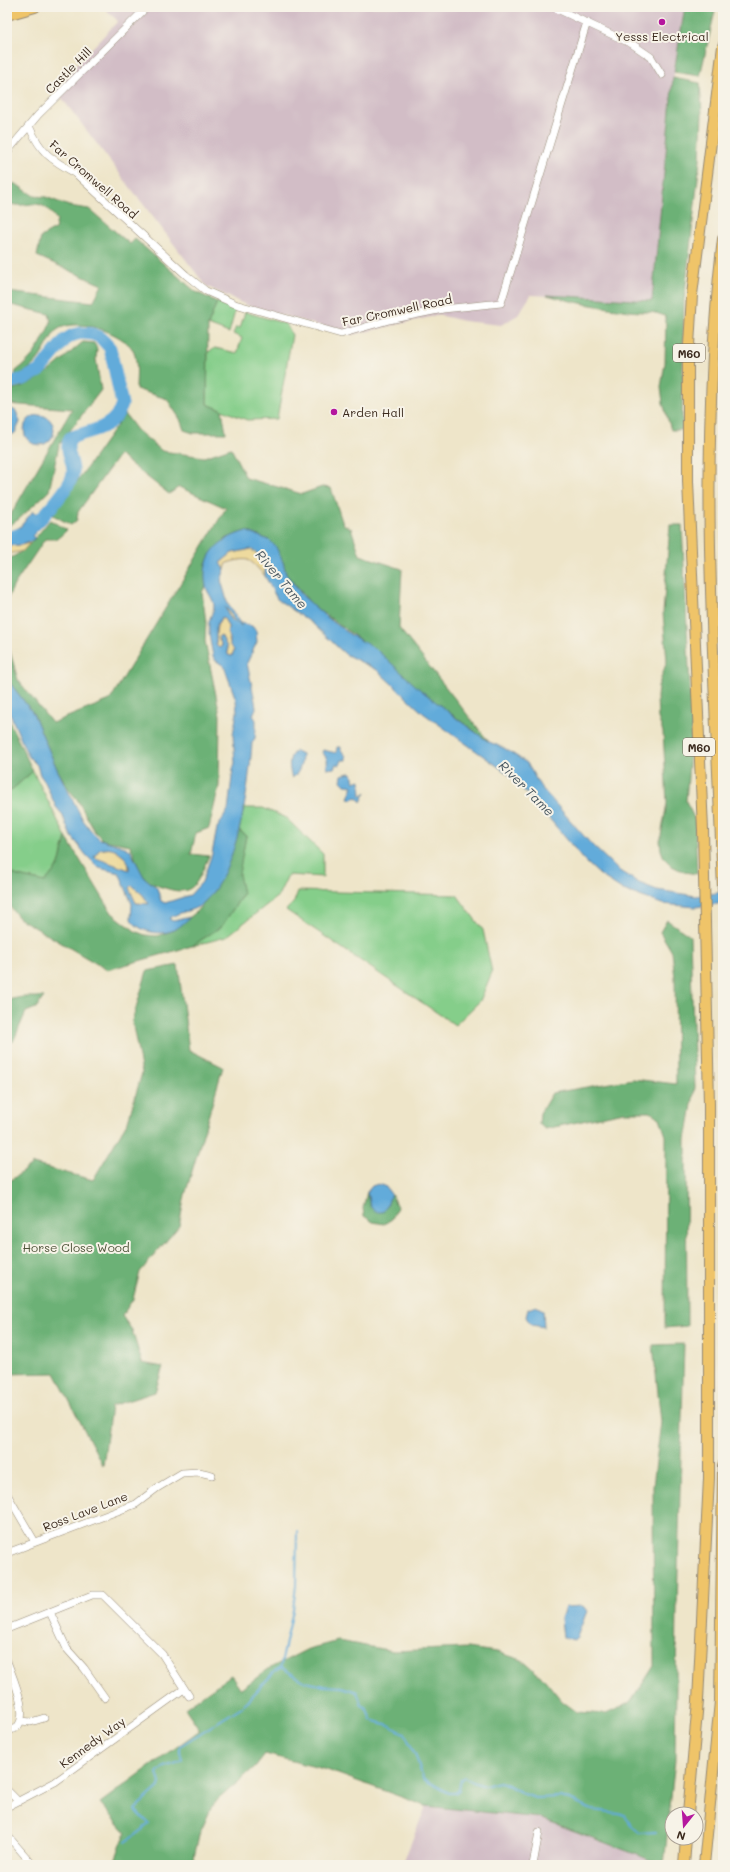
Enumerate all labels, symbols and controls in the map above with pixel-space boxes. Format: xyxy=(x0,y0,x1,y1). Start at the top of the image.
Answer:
marker: Yesss Electrical xyxy=(657,17,667,27)
place label: Yesss Electrical xyxy=(615,28,709,44)
street label: Castle Hill xyxy=(41,43,95,97)
street label: Far Cromwell Road xyxy=(47,136,142,222)
street label: Far Cromwell Road xyxy=(341,290,454,329)
road number: M60 xyxy=(673,344,705,362)
place label: Arden Hall xyxy=(342,404,404,420)
marker: Arden Hall xyxy=(329,407,339,417)
water label: River Tame xyxy=(252,546,312,612)
road number: M60 xyxy=(683,738,715,756)
water label: River Tame xyxy=(496,757,558,819)
park label: Horse Close Wood xyxy=(23,1239,130,1255)
street label: Ross Lave Lane xyxy=(40,1487,130,1535)
street label: Kennedy Way xyxy=(56,1713,128,1771)
north arrow xyxy=(664,1806,704,1846)
text: N xyxy=(675,1828,687,1844)

